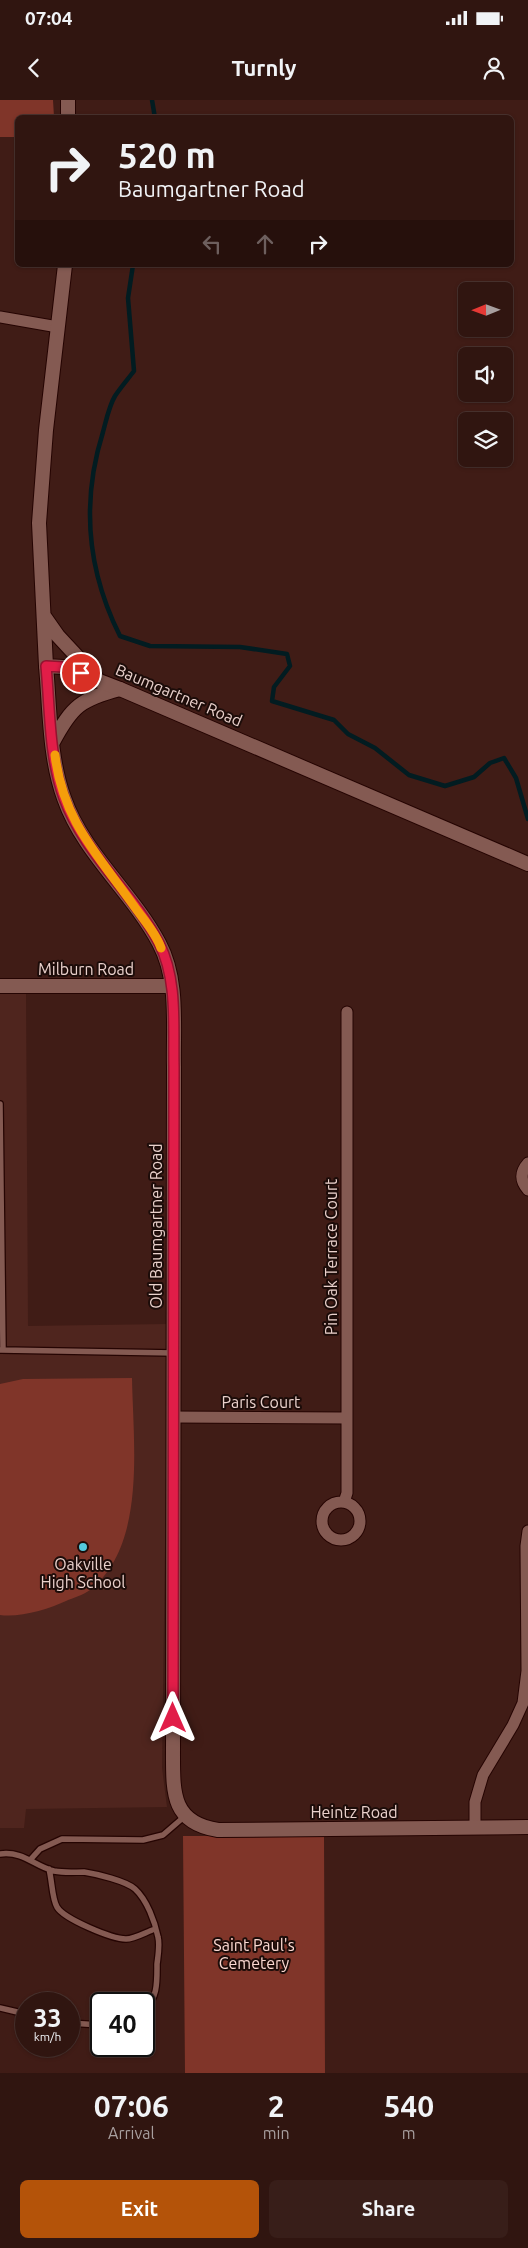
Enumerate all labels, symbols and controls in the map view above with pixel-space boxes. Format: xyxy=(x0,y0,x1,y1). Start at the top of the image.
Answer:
text: 07:04 xyxy=(25,7,73,29)
icon: back xyxy=(20,54,48,82)
icon: person xyxy=(480,54,508,82)
text: Turnly xyxy=(232,55,296,80)
icon: right xyxy=(35,135,100,200)
text: 520 m xyxy=(118,135,216,175)
text: Baumgartner Road xyxy=(118,176,305,201)
icon: left xyxy=(198,230,226,258)
icon: ahead xyxy=(251,230,279,258)
icon: right xyxy=(304,230,332,258)
north arrow xyxy=(458,282,512,338)
map controls xyxy=(458,282,513,467)
button: sound xyxy=(458,347,513,402)
button: layers xyxy=(458,412,513,467)
pin xyxy=(60,652,102,694)
icon: arrive xyxy=(67,659,95,687)
street label: Baumgartner Road xyxy=(113,660,245,730)
street label: Milburn Road xyxy=(38,960,134,978)
street label: Old Baumgartner Road xyxy=(147,1143,165,1309)
street label: Pin Oak Terrace Court xyxy=(322,1178,340,1335)
street label: Paris Court xyxy=(222,1393,301,1411)
marker: Oakville High School xyxy=(77,1541,89,1553)
place label: Oakville High School xyxy=(41,1555,125,1591)
position arrow xyxy=(146,1691,198,1743)
street label: Heintz Road xyxy=(310,1803,398,1821)
park label: Saint Paul's Cemetery xyxy=(213,1936,295,1972)
speed limit sign: 40 xyxy=(90,1992,155,2057)
text: 33 xyxy=(33,2004,62,2032)
text: km/h xyxy=(34,2030,61,2043)
text: 07:06 xyxy=(94,2089,169,2123)
text: 2 xyxy=(268,2089,285,2123)
text: 540 xyxy=(383,2089,434,2123)
text: Arrival xyxy=(108,2124,155,2142)
text: min xyxy=(263,2124,290,2142)
text: m xyxy=(402,2124,416,2142)
button: Exit xyxy=(20,2180,259,2238)
button: Share xyxy=(269,2180,508,2238)

